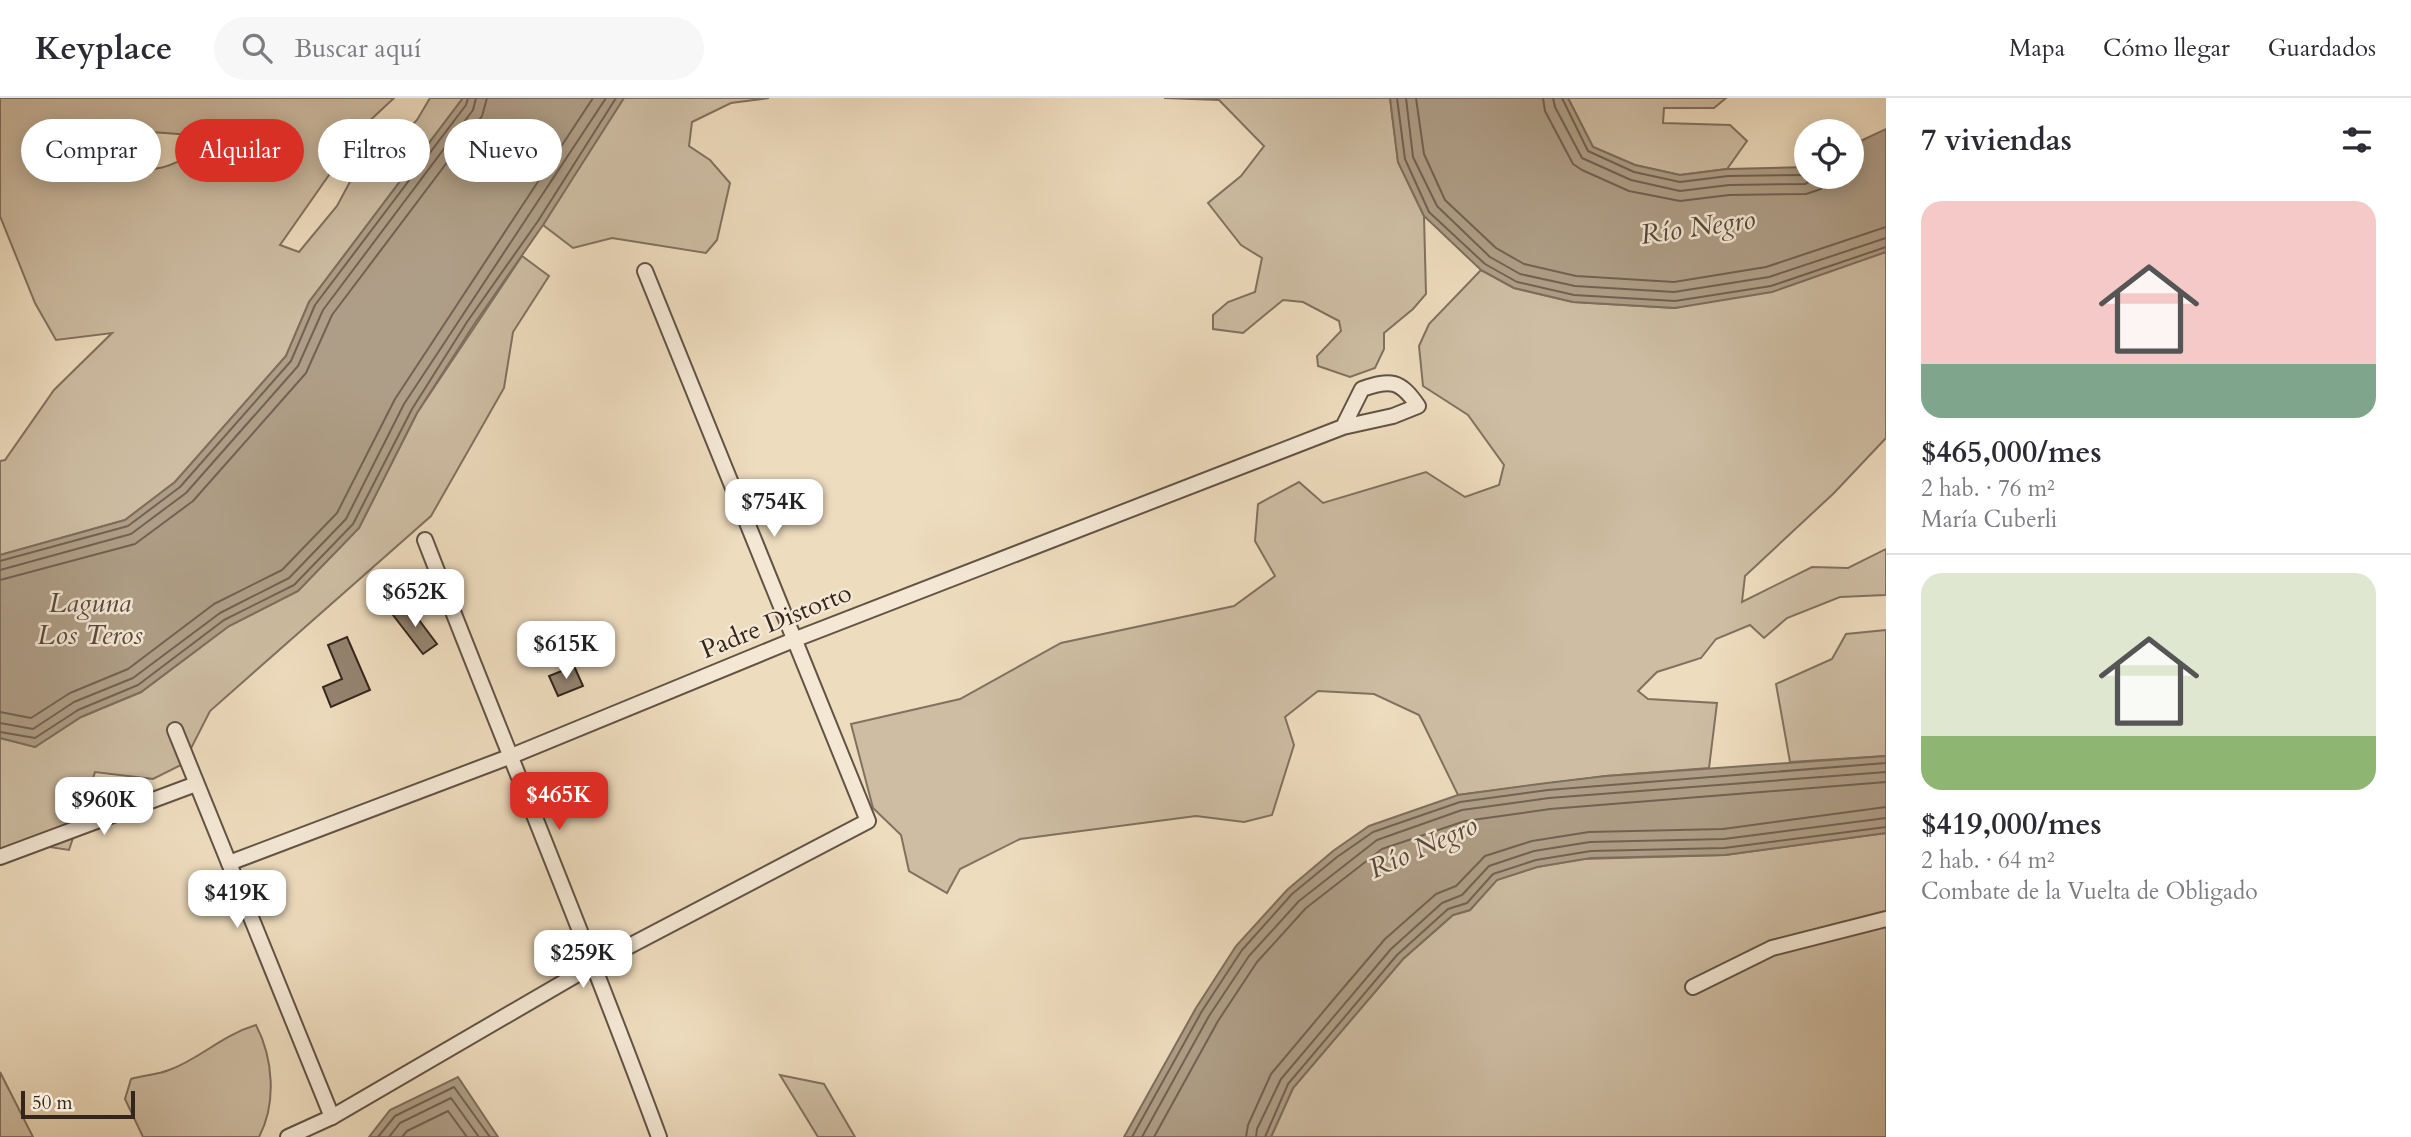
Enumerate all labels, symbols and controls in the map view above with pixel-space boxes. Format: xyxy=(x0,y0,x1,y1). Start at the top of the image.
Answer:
search box xyxy=(214,17,704,80)
text: Keyplace xyxy=(35,26,172,71)
icon: search xyxy=(238,29,276,67)
text: Buscar aquí xyxy=(294,31,421,66)
text: Mapa xyxy=(2009,32,2065,65)
text: Cómo llegar xyxy=(2103,32,2230,65)
text: Guardados xyxy=(2268,32,2376,65)
chip: Comprar xyxy=(21,119,161,182)
chip: Alquilar xyxy=(175,119,304,182)
chip: Filtros xyxy=(318,119,430,182)
chip: Nuevo xyxy=(444,119,562,182)
map controls xyxy=(1794,119,1864,189)
button: locate xyxy=(1794,119,1864,189)
text: 7 viviendas xyxy=(1921,120,2072,161)
icon: filters xyxy=(2338,121,2376,159)
water label: Río Negro xyxy=(1638,200,1758,254)
icon: home xyxy=(2086,246,2212,372)
text: $465,000/mes xyxy=(1921,432,2102,473)
text: 2 hab. · 76 m² xyxy=(1921,473,2055,504)
pin: $754K xyxy=(725,480,823,539)
text: $754K xyxy=(741,486,807,517)
text: María Cuberli xyxy=(1921,504,2057,535)
pin: $652K xyxy=(366,570,464,629)
street label: Padre Distorto xyxy=(695,575,857,667)
text: $652K xyxy=(382,576,448,607)
water label: Laguna Los Teros xyxy=(37,584,143,654)
icon: home xyxy=(2086,618,2212,744)
pin: $615K xyxy=(517,622,615,681)
text: $615K xyxy=(533,628,599,659)
pin: $465K xyxy=(510,772,608,832)
pin: $960K xyxy=(55,778,153,837)
text: $465K xyxy=(526,779,592,810)
text: $960K xyxy=(71,784,137,815)
text: $419,000/mes xyxy=(1921,804,2102,845)
water label: Río Negro xyxy=(1363,806,1483,888)
text: 2 hab. · 64 m² xyxy=(1921,845,2055,876)
pin: $419K xyxy=(188,870,286,930)
text: Combate de la Vuelta de Obligado xyxy=(1921,876,2258,907)
text: $419K xyxy=(204,877,270,908)
pin: $259K xyxy=(534,930,632,990)
text: $259K xyxy=(550,937,616,968)
scale bar xyxy=(21,1088,135,1120)
text: 50 m xyxy=(32,1090,73,1116)

